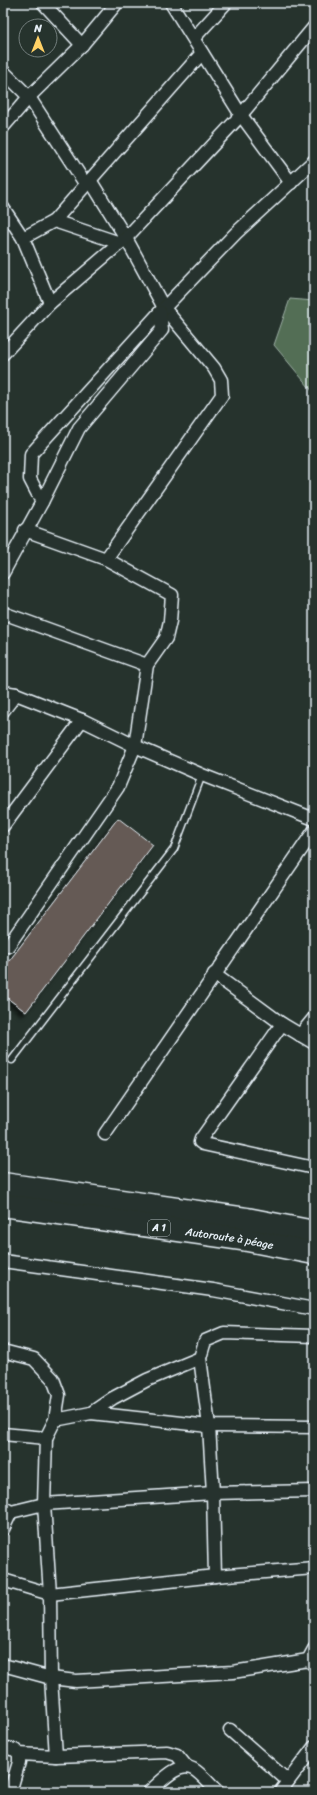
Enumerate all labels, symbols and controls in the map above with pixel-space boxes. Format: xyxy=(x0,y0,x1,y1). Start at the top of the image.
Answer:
north arrow xyxy=(18,18,58,58)
text: N xyxy=(33,19,42,38)
road number: A 1 xyxy=(148,1220,170,1236)
street label: Autoroute à péage xyxy=(183,1221,276,1255)

